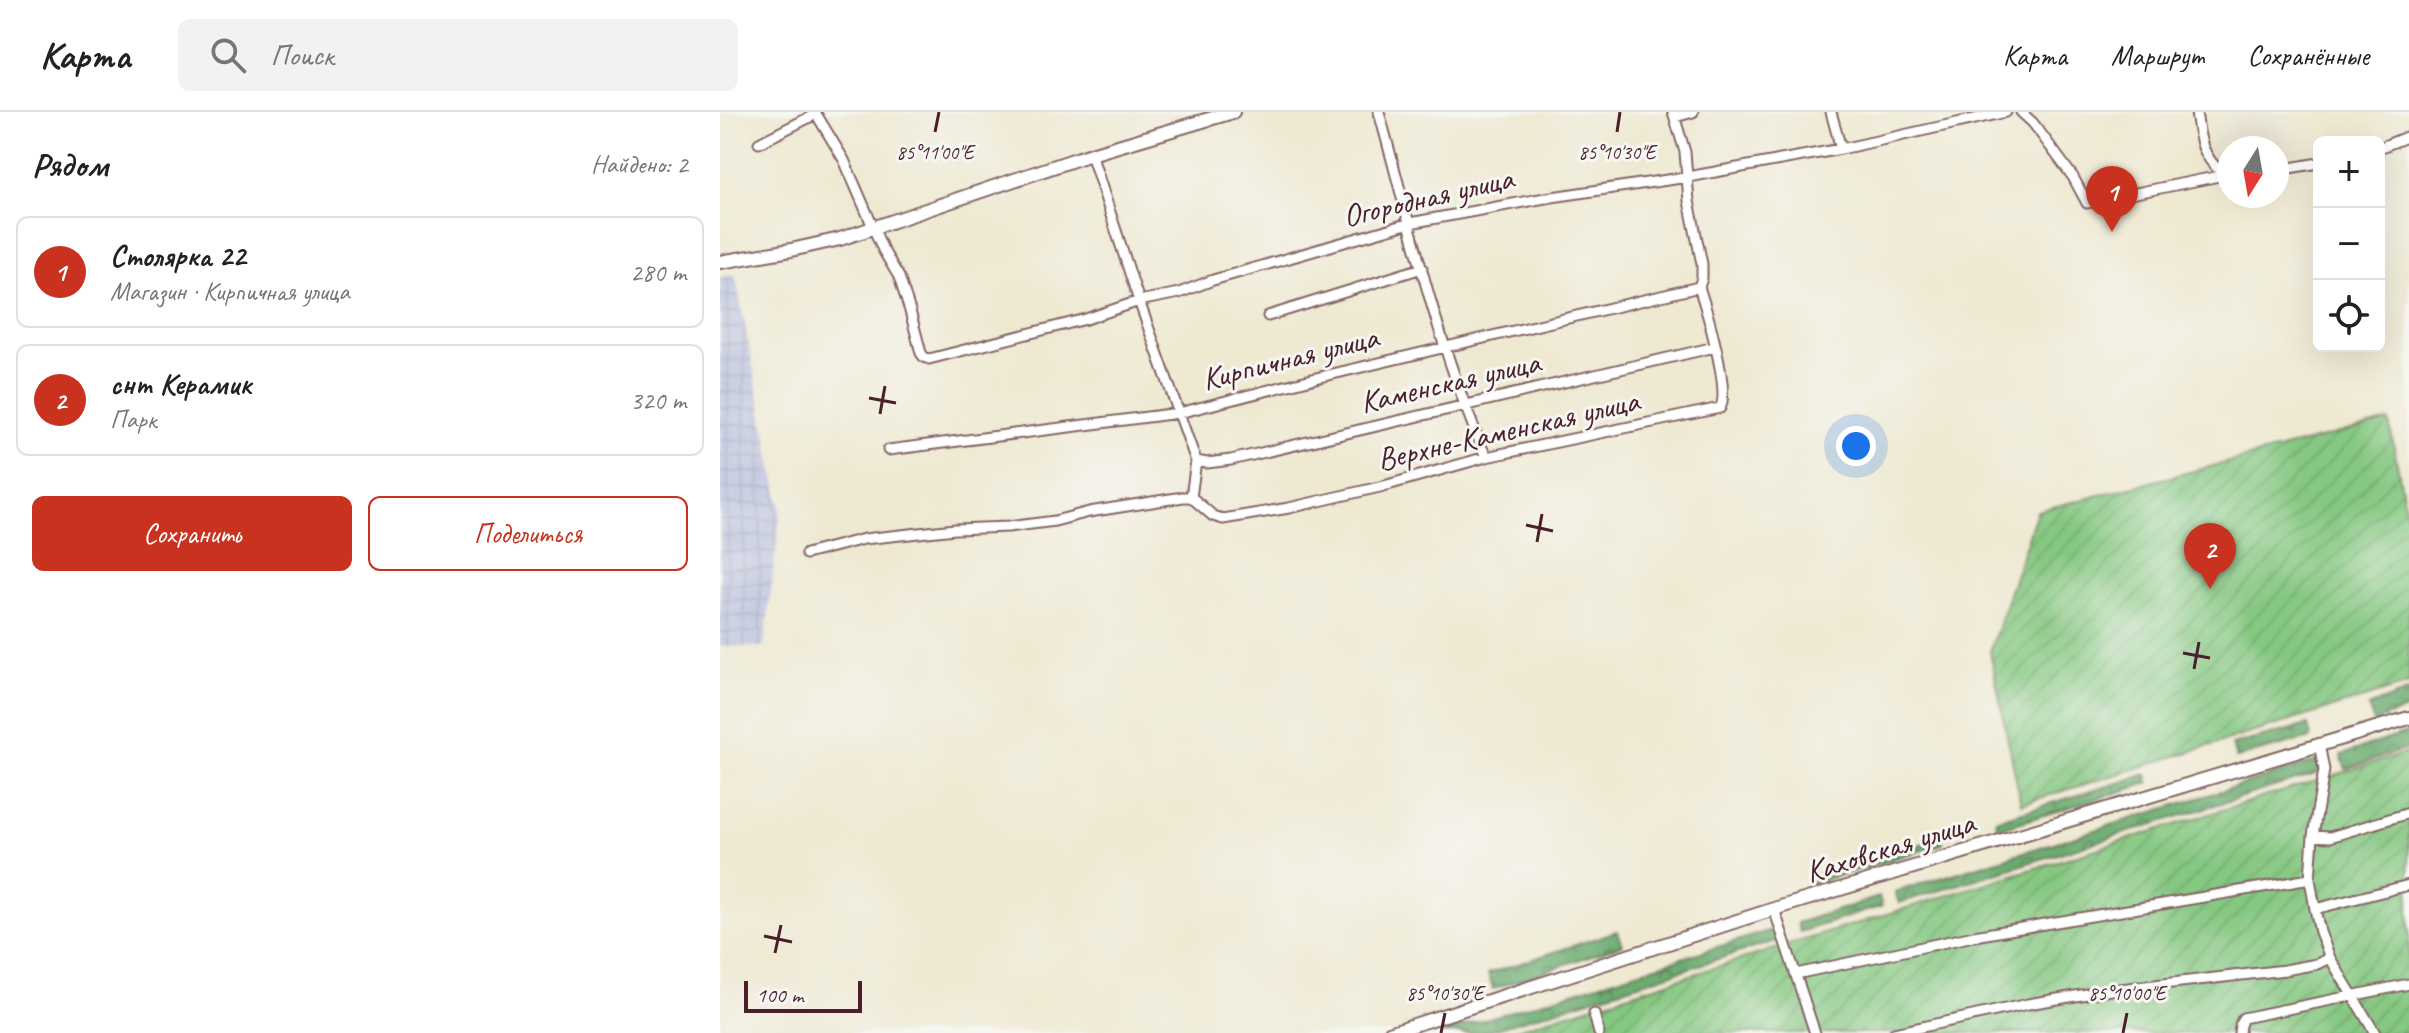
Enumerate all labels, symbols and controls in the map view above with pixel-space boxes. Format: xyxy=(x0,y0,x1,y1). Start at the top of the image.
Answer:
search box xyxy=(178,19,738,91)
text: Карта xyxy=(40,32,130,79)
icon: search xyxy=(206,33,250,77)
text: Поиск xyxy=(270,36,334,74)
text: Карта xyxy=(2003,38,2067,73)
text: Маршрут xyxy=(2111,38,2203,73)
text: Сохранённые xyxy=(2247,38,2369,73)
north arrow xyxy=(2217,136,2289,208)
map controls xyxy=(2313,136,2385,352)
button: + xyxy=(2313,136,2385,208)
text: 85°11'00"E xyxy=(896,140,976,165)
text: 85°10'30"E xyxy=(1578,140,1658,165)
text: Рядом xyxy=(32,143,108,186)
text: Найдено: 2 xyxy=(591,148,688,181)
street label: Огородная улица xyxy=(1339,157,1519,237)
pin: 1 xyxy=(2086,166,2138,232)
button: − xyxy=(2313,208,2385,280)
text: Столярка 22 xyxy=(110,237,245,275)
text: 1 xyxy=(54,256,66,289)
text: 280 m xyxy=(630,256,686,289)
text: Магазин · Кирпичная улица xyxy=(110,275,350,308)
button: locate xyxy=(2313,280,2385,352)
street label: Кирпичная улица xyxy=(1198,316,1384,400)
street label: Каменская улица xyxy=(1356,341,1546,423)
text: снт Керамик xyxy=(110,365,252,403)
street label: Верхне-Каменская улица xyxy=(1373,380,1645,480)
text: 2 xyxy=(54,384,66,417)
text: 320 m xyxy=(630,384,686,417)
text: Парк xyxy=(110,403,156,436)
your location xyxy=(1836,426,1876,466)
button: Сохранить xyxy=(32,496,352,571)
button: Поделиться xyxy=(368,496,688,571)
pin: 2 xyxy=(2184,523,2236,589)
street label: Каховская улица xyxy=(1800,801,1982,892)
scale bar xyxy=(744,977,862,1013)
text: 100 m xyxy=(756,981,803,1009)
text: 85°10'30"E xyxy=(1406,981,1486,1006)
text: 85°10'00"E xyxy=(2088,981,2168,1006)

